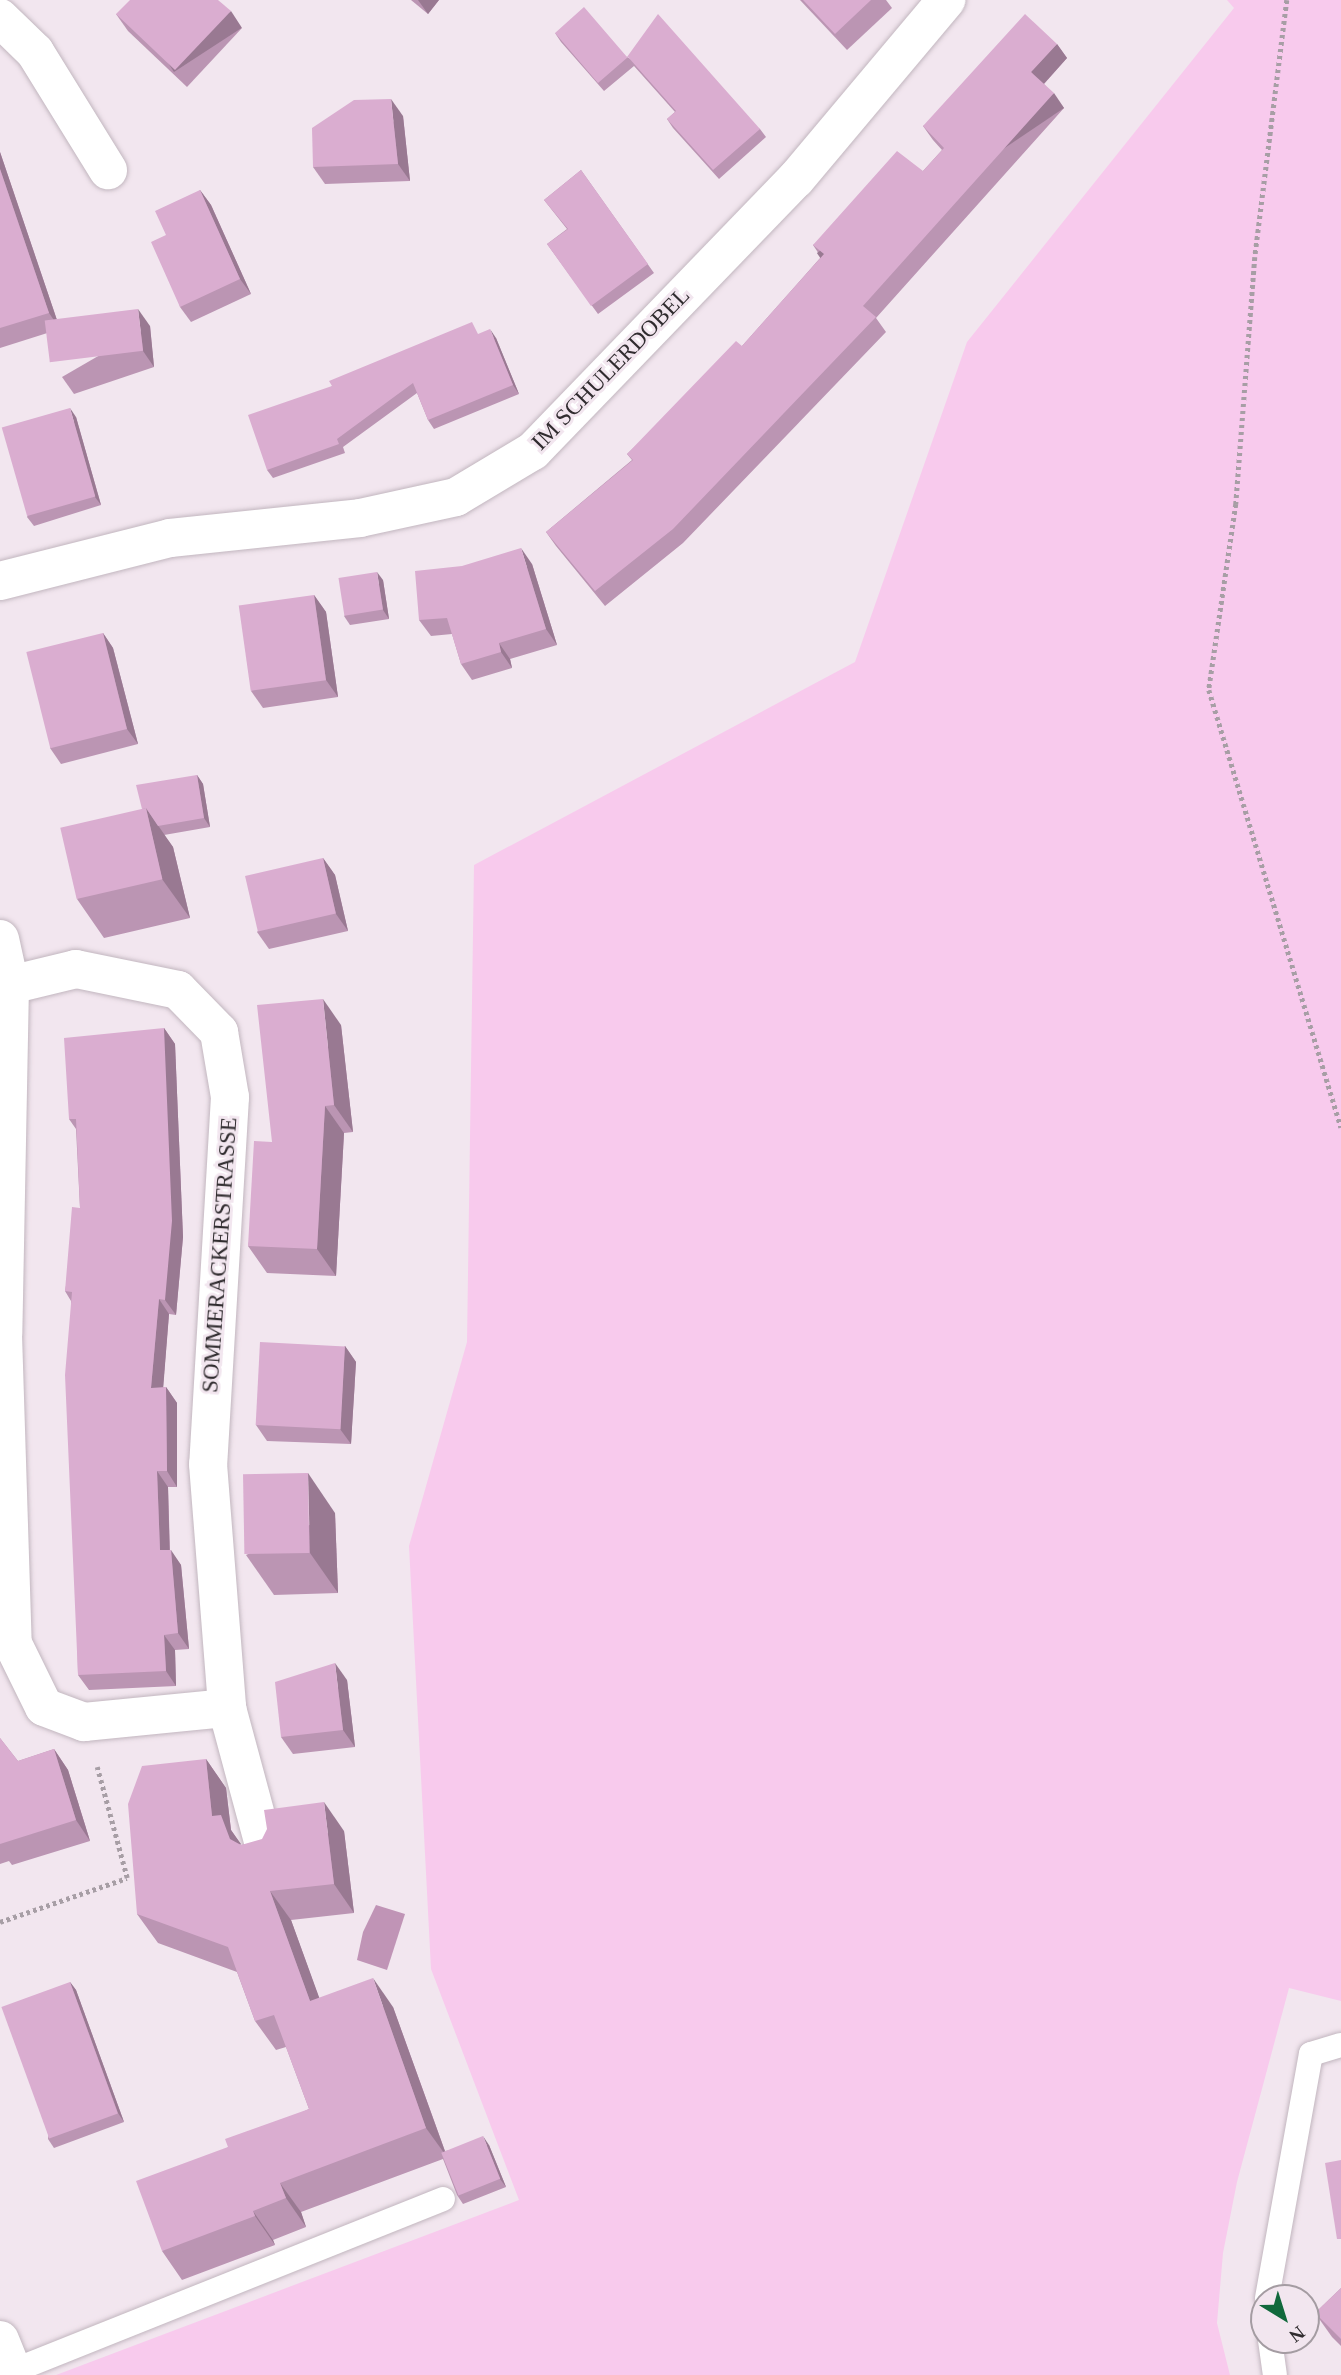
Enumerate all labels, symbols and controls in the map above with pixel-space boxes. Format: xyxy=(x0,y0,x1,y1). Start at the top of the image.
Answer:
street label: IM SCHULERDOBEL xyxy=(526,282,696,456)
street label: SOMMERACKERSTRASSE xyxy=(197,1116,243,1394)
north arrow xyxy=(1250,2284,1320,2354)
text: N xyxy=(1285,2322,1309,2347)

